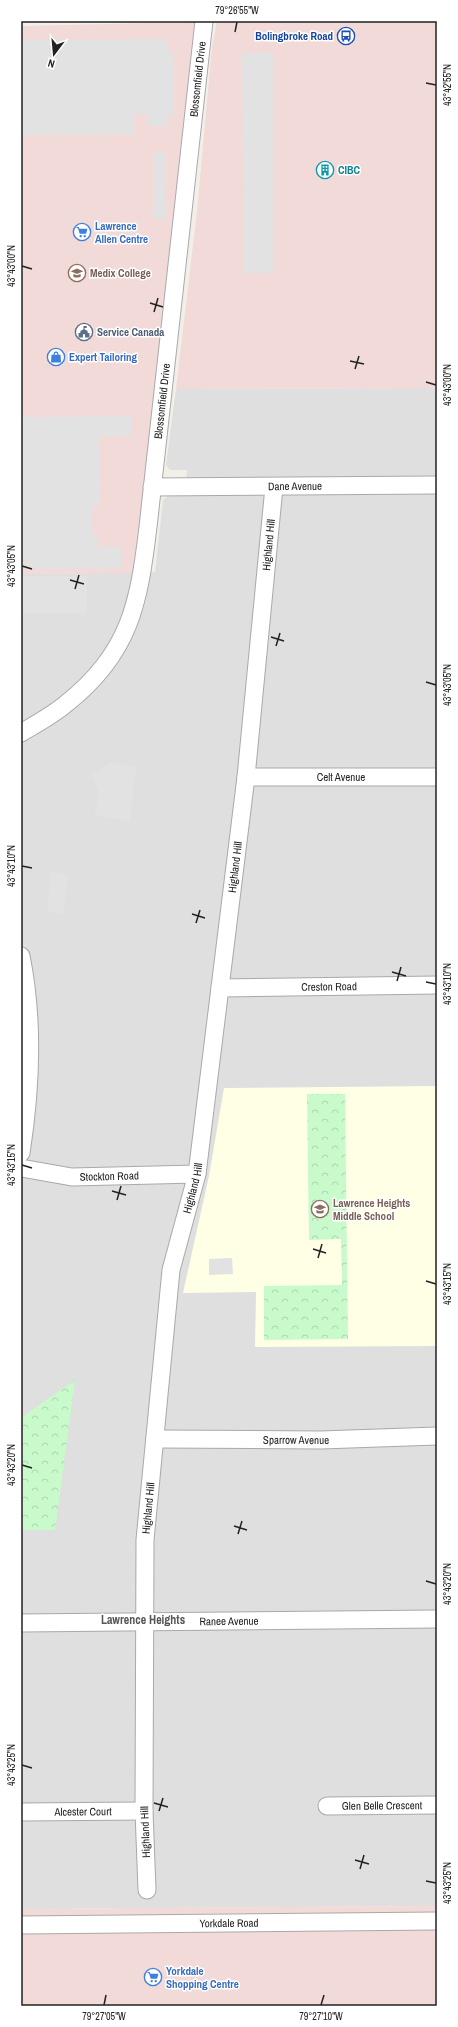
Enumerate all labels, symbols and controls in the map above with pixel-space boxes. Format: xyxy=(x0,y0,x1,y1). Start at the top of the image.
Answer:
text: 79°26'55"W xyxy=(215,4,259,17)
bus stop icon: Bolingbroke Road xyxy=(336,26,356,46)
place label: Bolingbroke Road xyxy=(255,29,333,43)
north arrow xyxy=(34,34,74,74)
street label: Blossomfield Drive xyxy=(186,41,209,118)
text: N xyxy=(46,56,56,71)
text: 43°42'55"N xyxy=(441,64,454,106)
building icon: CIBC xyxy=(315,160,335,180)
place label: CIBC xyxy=(338,163,361,177)
place label: Lawrence Allen Centre xyxy=(95,219,148,246)
supermarket icon: Lawrence Allen Centre xyxy=(72,222,92,242)
text: 43°43'00"N xyxy=(5,245,18,287)
school or university icon: Medix College xyxy=(67,263,87,283)
place label: Medix College xyxy=(90,266,151,280)
public building icon: Service Canada xyxy=(74,322,94,342)
place label: Service Canada xyxy=(97,325,164,339)
shop icon: Expert Tailoring xyxy=(46,347,66,367)
place label: Expert Tailoring xyxy=(69,350,138,364)
street label: Blossomfield Drive xyxy=(151,363,173,440)
text: 43°43'00"N xyxy=(441,364,454,406)
street label: Dane Avenue xyxy=(268,479,322,493)
street label: Highland Hill xyxy=(259,518,278,571)
text: 43°43'05"N xyxy=(5,545,18,587)
text: 43°43'05"N xyxy=(441,664,454,706)
street label: Celt Avenue xyxy=(317,770,365,784)
street label: Highland Hill xyxy=(225,841,245,894)
text: 43°43'10"N xyxy=(5,845,18,887)
text: 43°43'10"N xyxy=(441,963,454,1005)
street label: Creston Road xyxy=(301,979,357,994)
text: 43°43'15"N xyxy=(5,1144,18,1186)
street label: Highland Hill xyxy=(180,1162,205,1215)
street label: Stockton Road xyxy=(79,1168,139,1184)
place label: Lawrence Heights Middle School xyxy=(333,1196,410,1223)
school or university icon: Lawrence Heights Middle School xyxy=(310,1199,330,1219)
text: 43°43'15"N xyxy=(441,1263,454,1305)
street label: Sparrow Avenue xyxy=(263,1433,329,1447)
text: 43°43'20"N xyxy=(5,1444,18,1486)
street label: Highland Hill xyxy=(139,1482,158,1535)
text: 43°43'20"N xyxy=(441,1563,454,1605)
district label: Lawrence Heights xyxy=(101,1612,186,1628)
street label: Ranee Avenue xyxy=(199,1614,259,1628)
text: 43°43'25"N xyxy=(5,1744,18,1786)
street label: Glen Belle Crescent xyxy=(342,1798,423,1813)
street label: Alcester Court xyxy=(53,1804,112,1819)
street label: Highland Hill xyxy=(137,1806,153,1858)
text: 43°43'25"N xyxy=(441,1862,454,1904)
street label: Yorkdale Road xyxy=(199,1916,259,1930)
place label: Yorkdale Shopping Centre xyxy=(166,1964,239,1991)
supermarket icon: Yorkdale Shopping Centre xyxy=(143,1967,163,1987)
text: 79°27'05"W xyxy=(82,2010,126,2023)
text: 79°27'10"W xyxy=(299,2010,343,2023)

